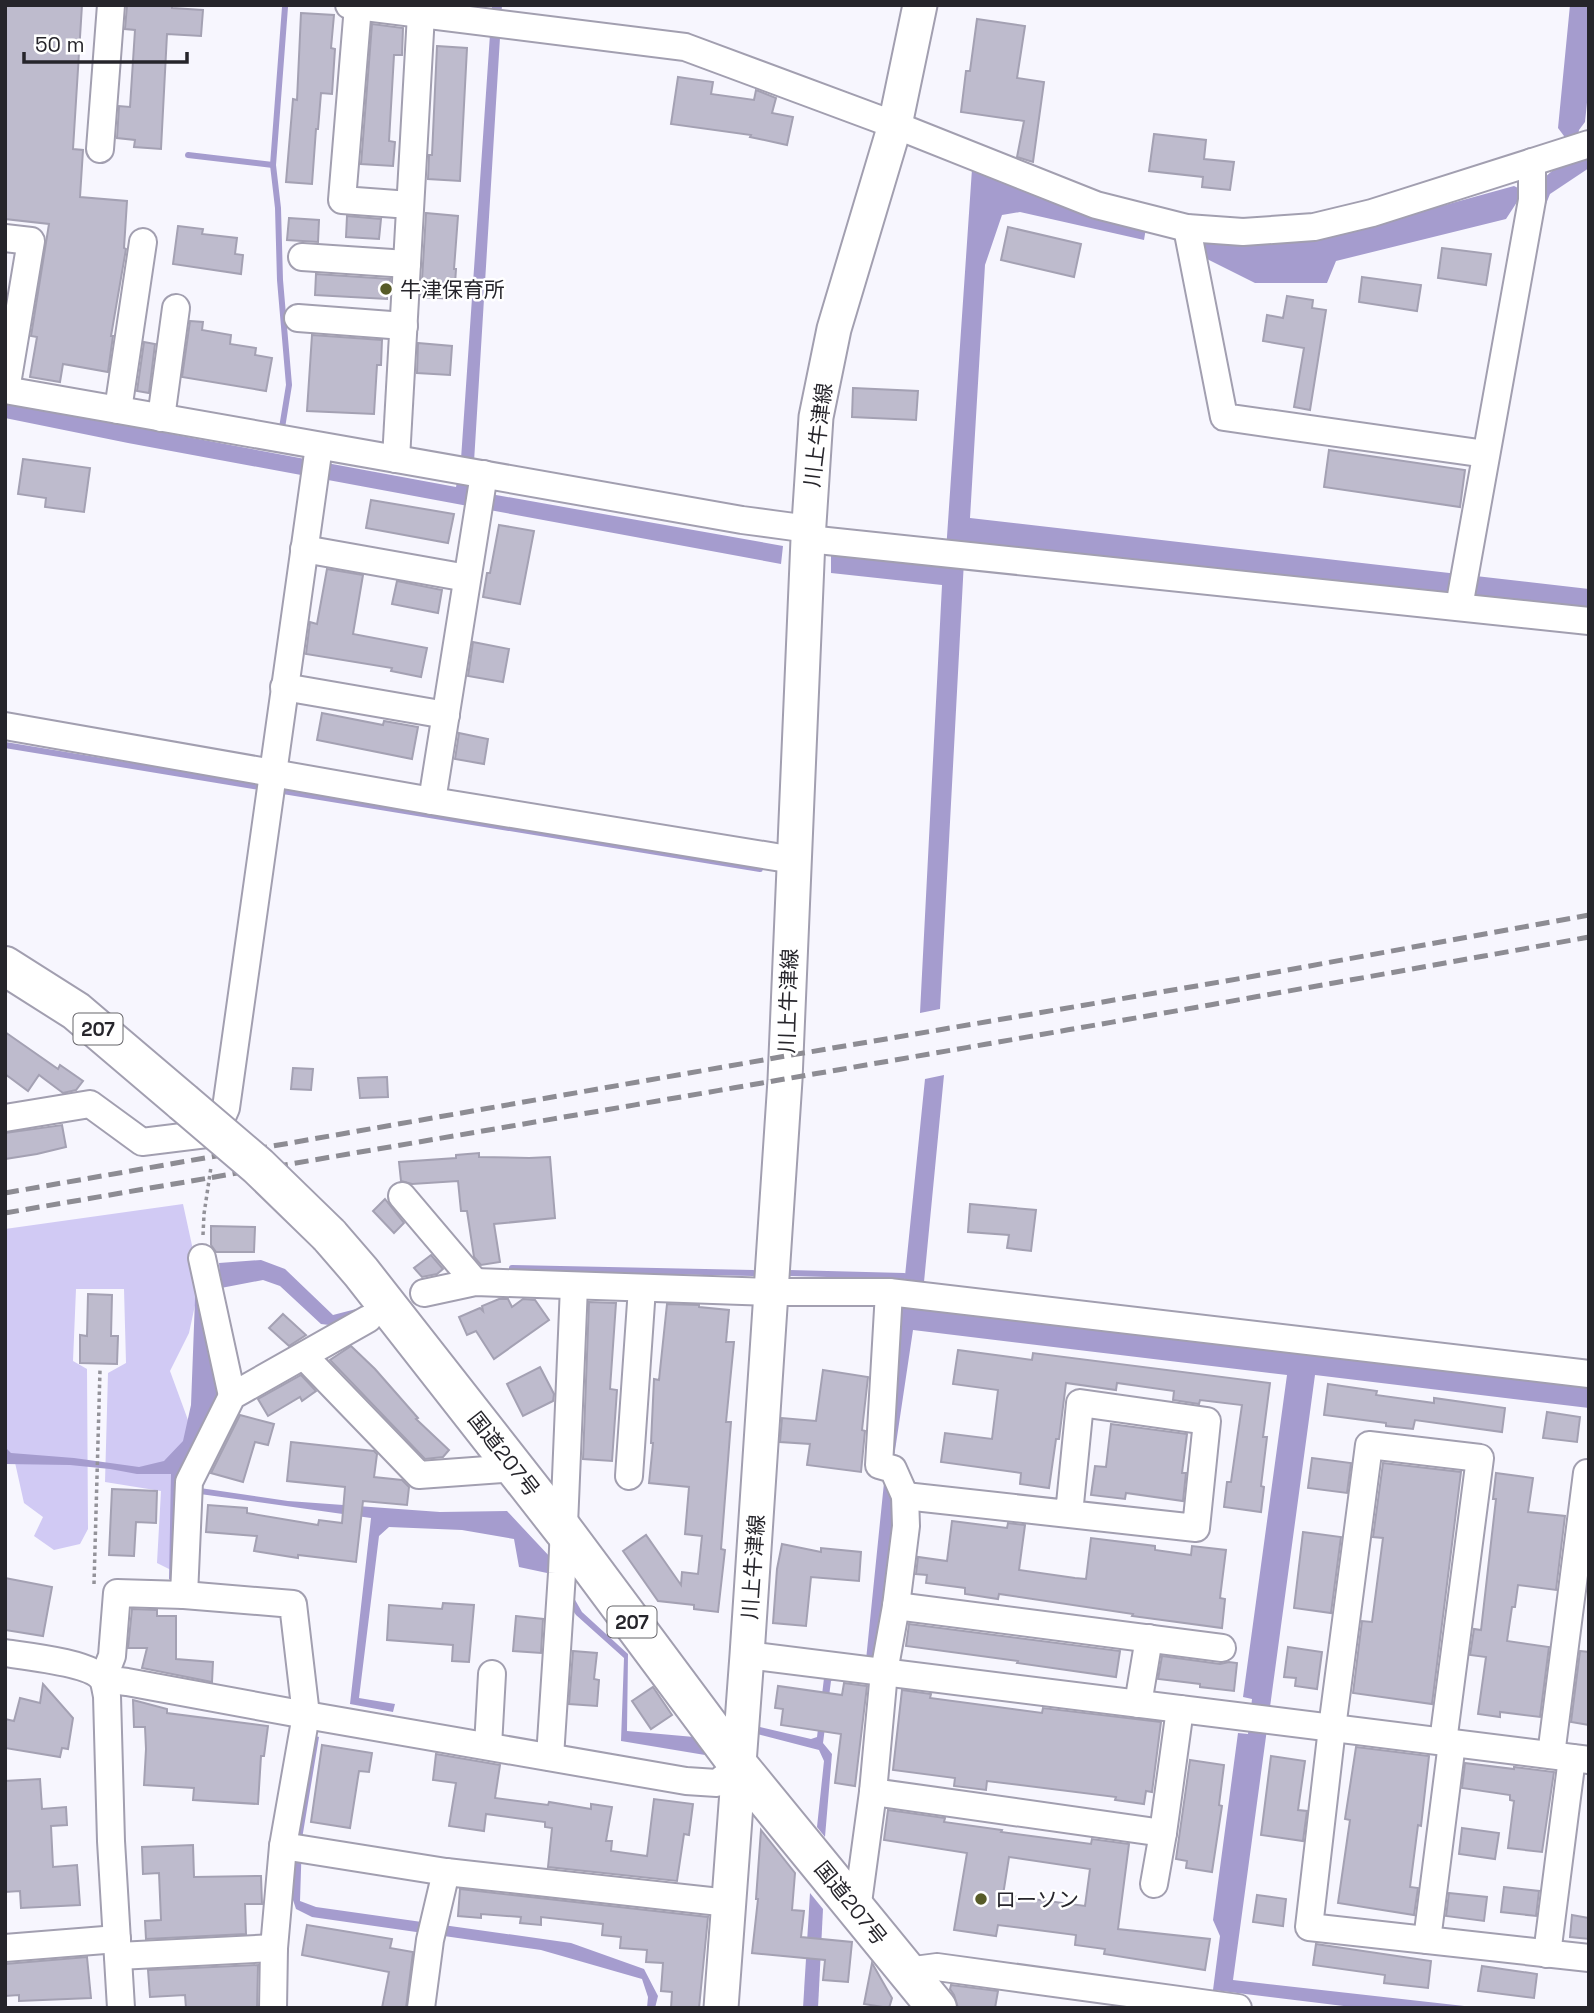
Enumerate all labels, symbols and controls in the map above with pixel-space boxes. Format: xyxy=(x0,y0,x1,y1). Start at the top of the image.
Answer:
scale bar xyxy=(24,21,187,65)
text: 50 m xyxy=(35,31,85,58)
place label: 牛津保育所 xyxy=(400,276,505,303)
marker: 牛津保育所 xyxy=(378,281,394,297)
street label: 川上牛津線 xyxy=(798,381,838,489)
street label: 川上牛津線 xyxy=(773,948,803,1054)
road number: 207 xyxy=(74,1014,122,1044)
street label: 国道207号 xyxy=(462,1406,546,1502)
street label: 川上牛津線 xyxy=(736,1514,770,1620)
road number: 207 xyxy=(608,1606,656,1638)
street label: 国道207号 xyxy=(809,1855,893,1951)
place label: ローソン xyxy=(995,1886,1079,1913)
marker: ローソン xyxy=(973,1891,989,1907)

